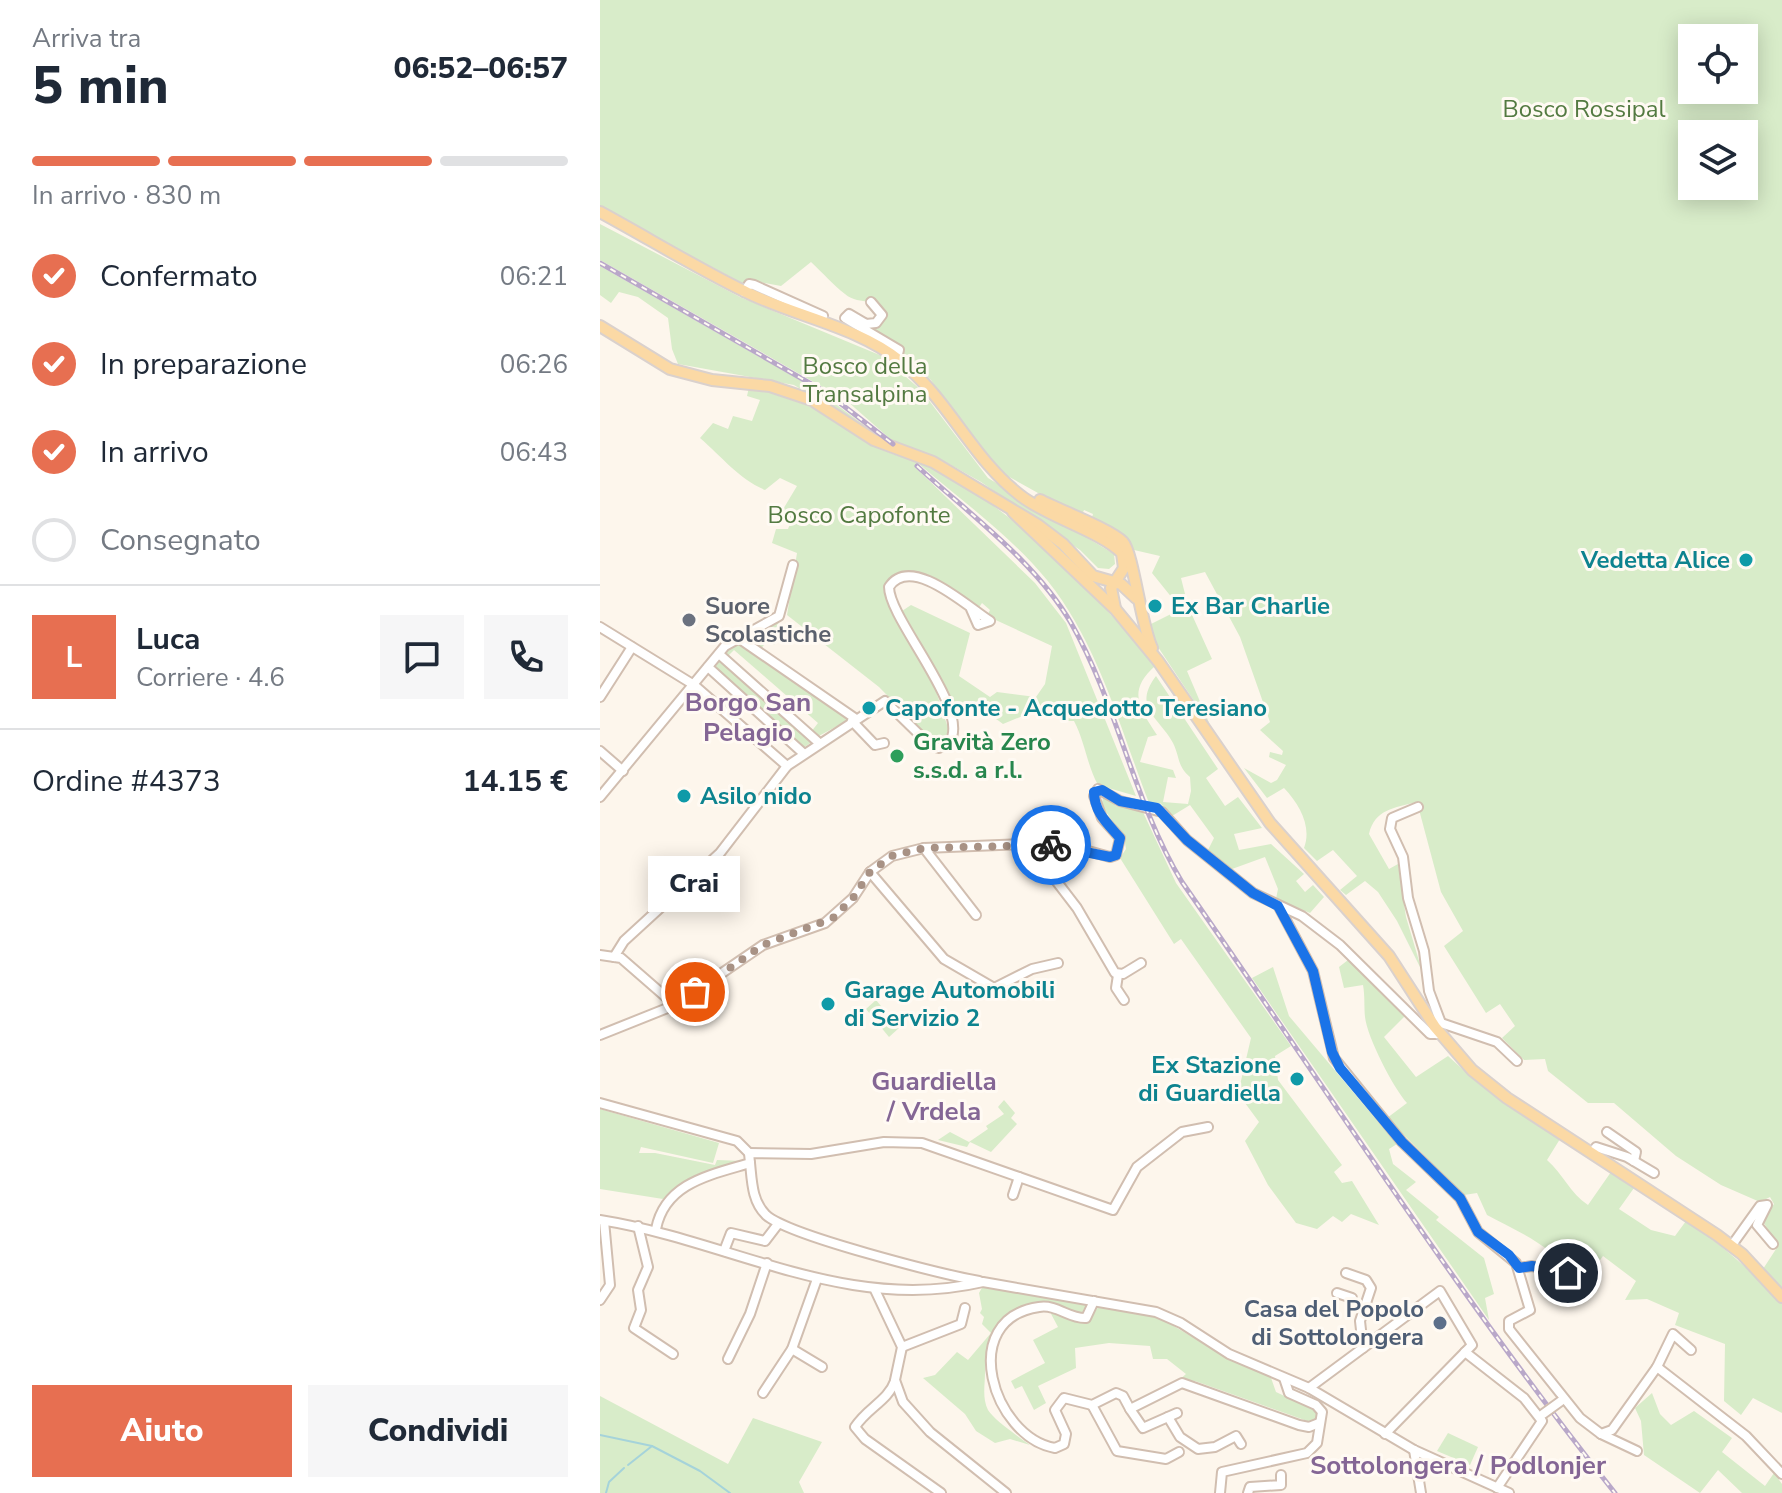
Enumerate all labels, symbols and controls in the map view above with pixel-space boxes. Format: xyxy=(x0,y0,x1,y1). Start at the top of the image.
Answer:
text: Arriva tra xyxy=(32,21,141,56)
map controls xyxy=(1678,24,1758,200)
button: locate xyxy=(1678,24,1758,104)
text: 06:52–06:57 xyxy=(393,48,568,89)
text: 5 min xyxy=(32,50,169,121)
park label: Bosco Rossipal xyxy=(1502,93,1666,125)
button: layers xyxy=(1678,120,1758,200)
text: In arrivo · 830 m xyxy=(32,178,221,213)
icon: check xyxy=(32,254,76,298)
text: Confermato xyxy=(100,256,258,297)
text: 06:21 xyxy=(500,259,568,294)
icon: check xyxy=(32,342,76,386)
text: In preparazione xyxy=(100,344,307,385)
text: 06:26 xyxy=(500,347,568,382)
park label: Bosco della Transalpina xyxy=(802,350,928,410)
icon: check xyxy=(32,430,76,474)
text: In arrivo xyxy=(100,432,209,473)
text: 06:43 xyxy=(500,435,568,470)
park label: Bosco Capofonte xyxy=(768,499,950,531)
text: Consegnato xyxy=(100,520,261,561)
place label: Vedetta Alice xyxy=(1580,544,1730,576)
marker: Vedetta Alice xyxy=(1737,551,1755,569)
place label: Suore Scolastiche xyxy=(705,590,831,650)
place label: Ex Bar Charlie xyxy=(1171,590,1330,622)
marker: Ex Bar Charlie xyxy=(1146,597,1164,615)
marker: Suore Scolastiche xyxy=(680,611,698,629)
button: chat xyxy=(380,615,464,699)
button: phone xyxy=(484,615,568,699)
text: Luca xyxy=(136,619,200,660)
text: L xyxy=(66,637,82,678)
text: Corriere · 4.6 xyxy=(136,660,285,695)
district label: Borgo San Pelagio xyxy=(685,685,811,750)
place label: Capofonte - Acquedotto Teresiano xyxy=(885,692,1267,724)
marker: Capofonte - Acquedotto Teresiano xyxy=(860,699,878,717)
place label: Gravità Zero s.s.d. a r.l. xyxy=(913,726,1051,786)
marker: Gravità Zero s.s.d. a r.l. xyxy=(888,747,906,765)
text: Ordine #4373 xyxy=(32,761,221,802)
text: 14.15 € xyxy=(462,761,568,802)
place label: Asilo nido xyxy=(700,780,812,812)
marker: Asilo nido xyxy=(675,787,693,805)
courier xyxy=(1011,805,1091,885)
icon: bike xyxy=(1029,823,1073,867)
callout: Crai xyxy=(649,856,741,912)
text: Crai xyxy=(669,866,719,901)
pin xyxy=(661,958,729,1026)
icon: bag xyxy=(673,970,717,1014)
place label: Garage Automobili di Servizio 2 xyxy=(844,974,1055,1034)
marker: Garage Automobili di Servizio 2 xyxy=(819,995,837,1013)
place label: Ex Stazione di Guardiella xyxy=(1138,1049,1281,1109)
district label: Guardiella / Vrdela xyxy=(871,1064,997,1129)
marker: Ex Stazione di Guardiella xyxy=(1288,1070,1306,1088)
pin xyxy=(1534,1239,1602,1307)
icon: home xyxy=(1546,1251,1590,1295)
place label: Casa del Popolo di Sottolongera xyxy=(1244,1293,1424,1353)
marker: Casa del Popolo di Sottolongera xyxy=(1431,1314,1449,1332)
button: Aiuto xyxy=(32,1385,292,1477)
button: Condividi xyxy=(308,1385,568,1477)
district label: Sottolongera / Podlonjer xyxy=(1310,1448,1607,1483)

